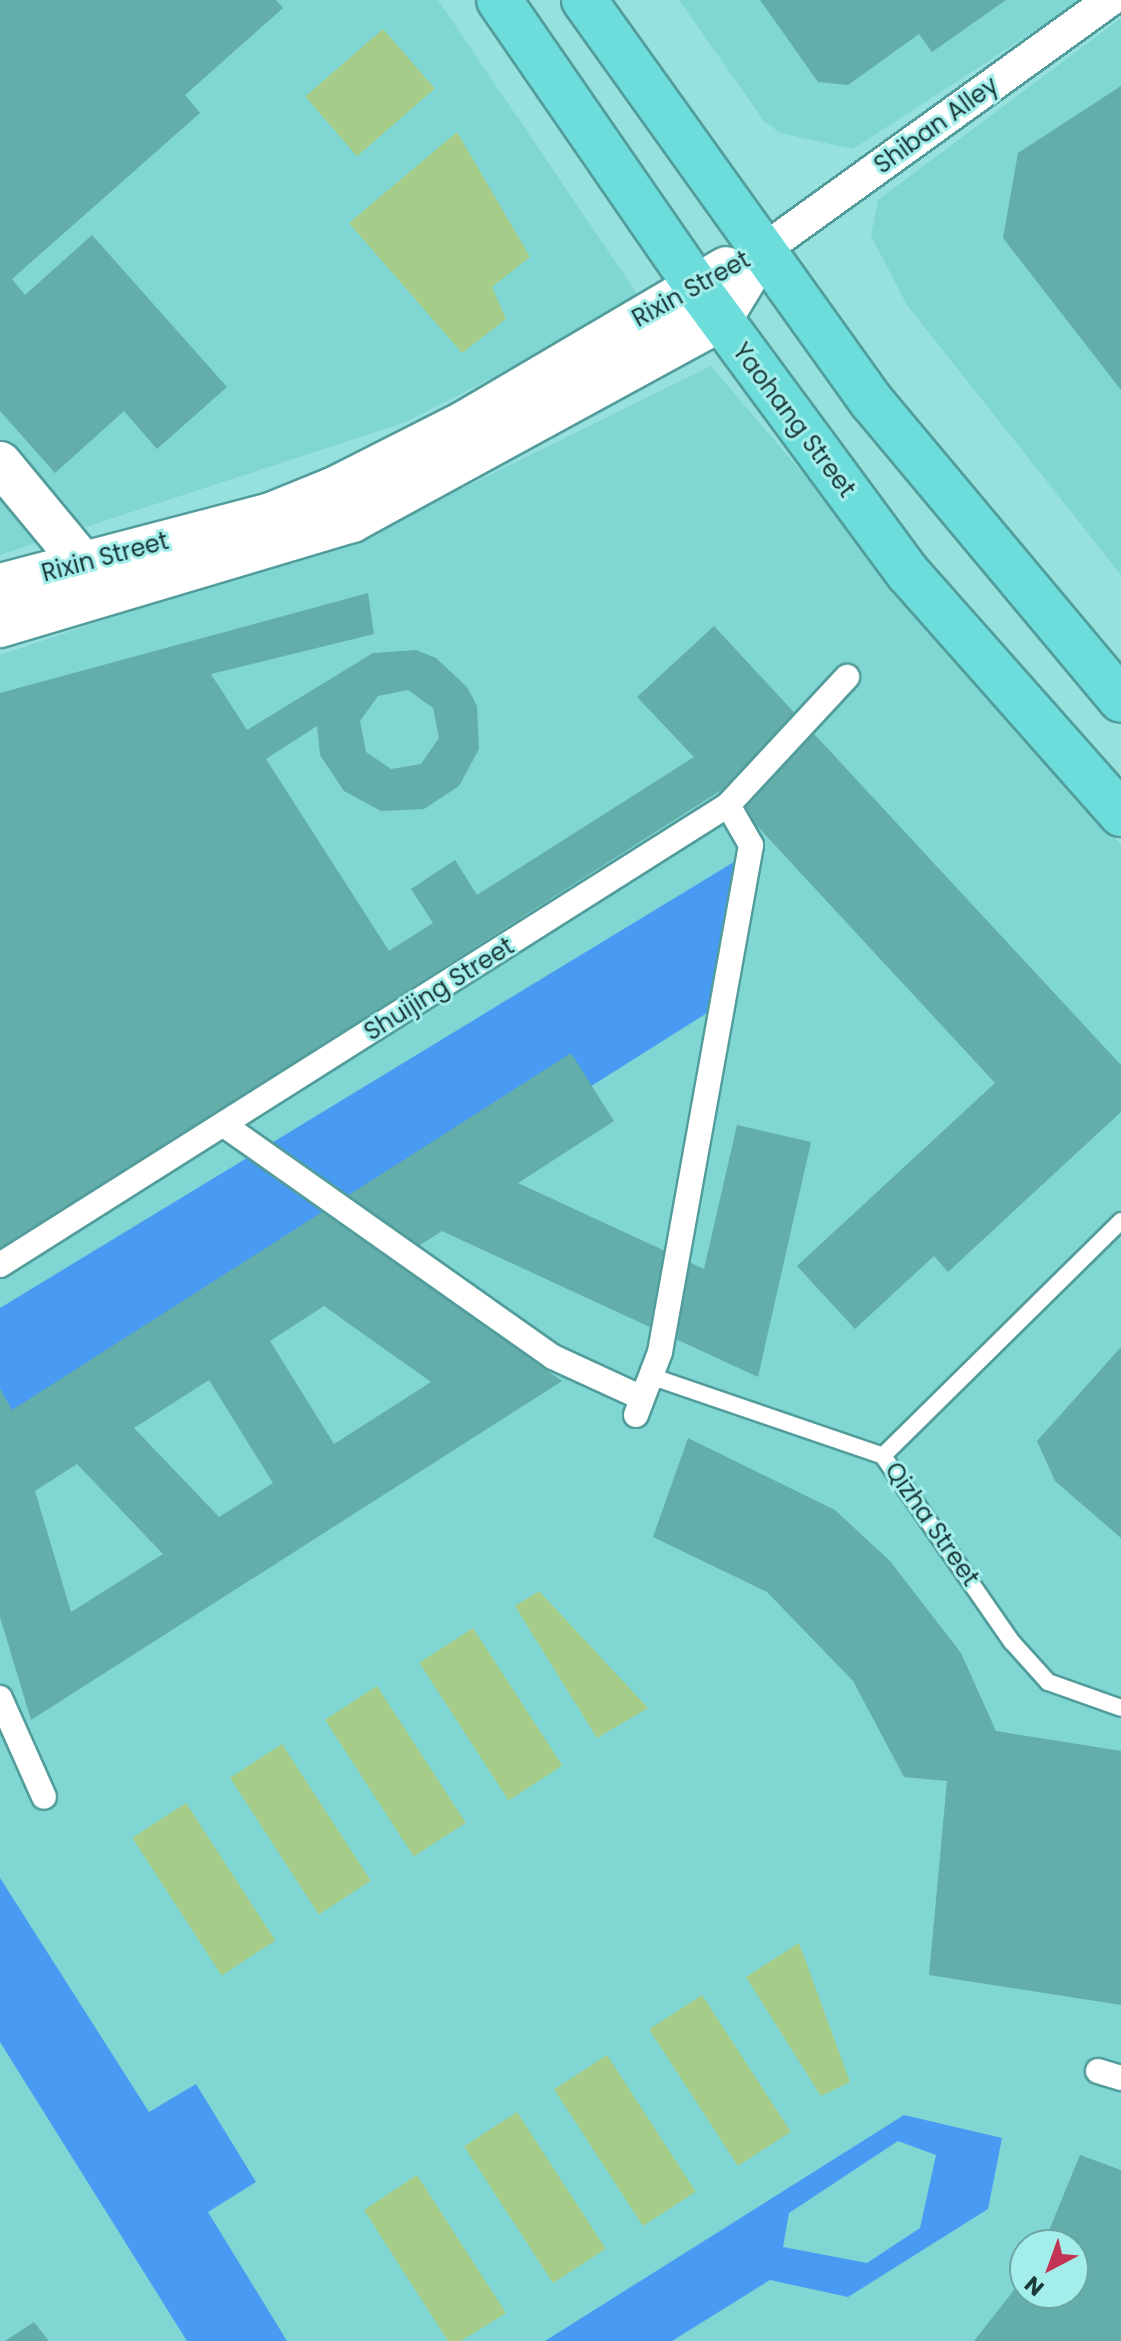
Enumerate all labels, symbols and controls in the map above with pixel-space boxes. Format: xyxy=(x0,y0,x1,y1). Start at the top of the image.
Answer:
street label: Shiban Alley xyxy=(869,70,1003,180)
street label: Rixin Street xyxy=(627,245,755,333)
street label: Yaohang Street xyxy=(727,337,861,503)
street label: Rixin Street xyxy=(39,526,171,588)
street label: Shuijing Street xyxy=(359,932,519,1046)
street label: Qizha Street xyxy=(879,1457,985,1591)
north arrow xyxy=(1009,2229,1089,2309)
text: N xyxy=(1018,2269,1051,2303)

